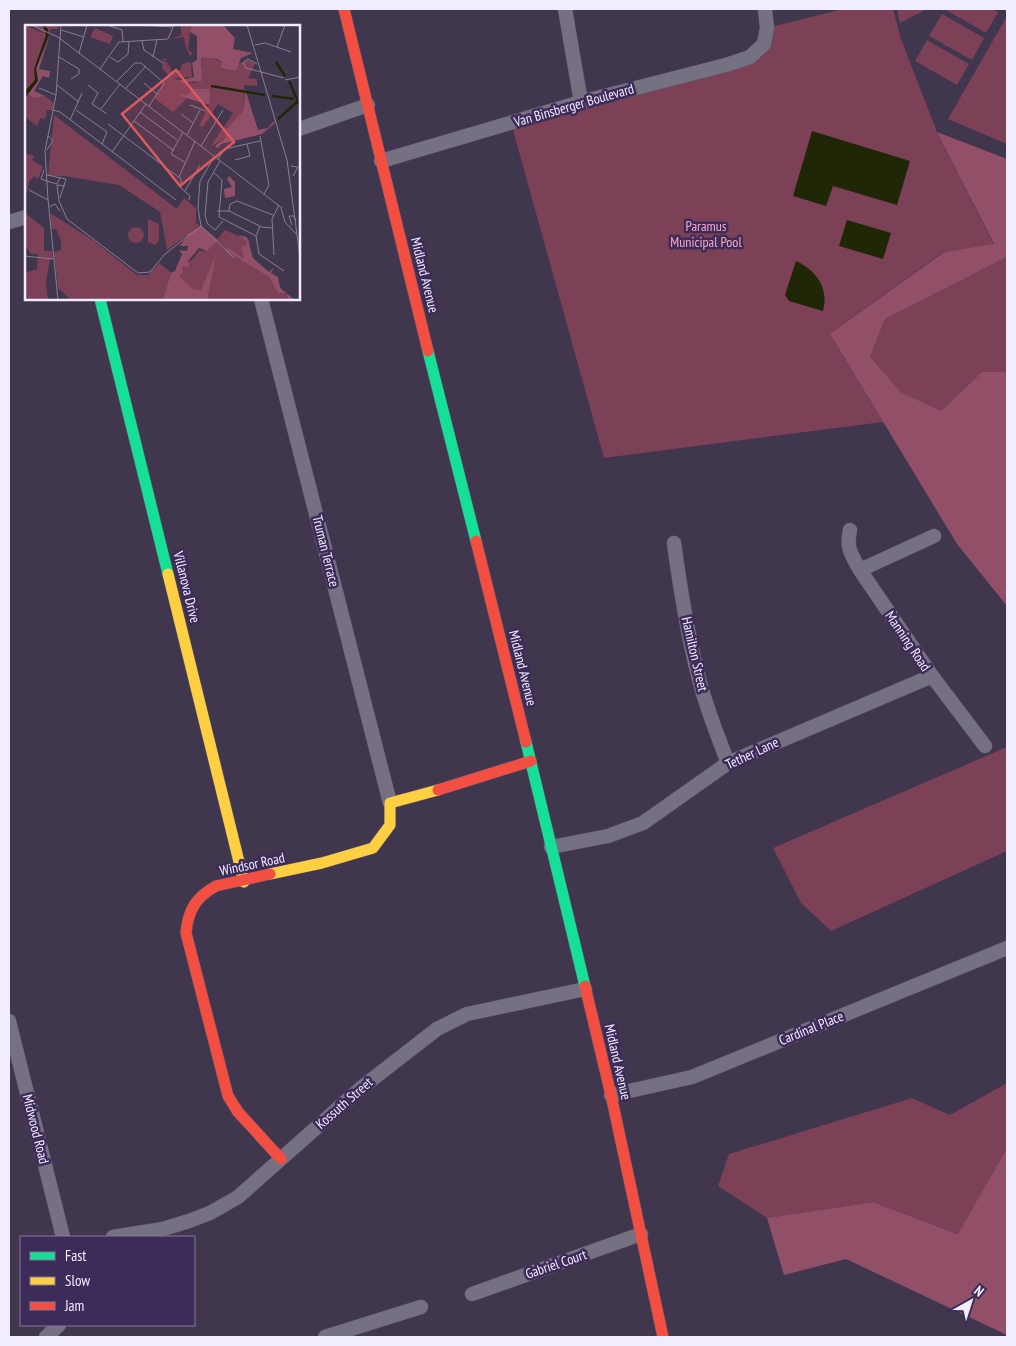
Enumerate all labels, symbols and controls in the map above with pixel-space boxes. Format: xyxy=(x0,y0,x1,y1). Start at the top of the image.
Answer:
inset map xyxy=(25,25,300,300)
street label: Van Binsberger Boulevard xyxy=(511,79,636,131)
park label: Paramus Municipal Pool xyxy=(670,217,742,251)
street label: Midland Avenue xyxy=(407,235,443,315)
street label: Truman Terrace xyxy=(308,513,344,589)
street label: Villanova Drive xyxy=(169,548,205,625)
street label: Manning Road xyxy=(881,607,935,675)
street label: Hamilton Street xyxy=(678,615,712,693)
street label: Midland Avenue xyxy=(505,628,541,708)
street label: Tether Lane xyxy=(723,733,782,773)
street label: Windsor Road xyxy=(218,848,286,880)
street label: Cardinal Place xyxy=(776,1007,846,1049)
street label: Midland Avenue xyxy=(601,1022,635,1102)
street label: Kossuth Street xyxy=(312,1073,376,1133)
street label: Midwood Road xyxy=(19,1092,53,1166)
legend xyxy=(20,1236,195,1326)
street label: Gabriel Court xyxy=(523,1245,589,1283)
text: Fast xyxy=(65,1246,86,1265)
text: Slow xyxy=(65,1271,90,1290)
north arrow xyxy=(946,1276,996,1326)
text: N xyxy=(971,1282,988,1300)
text: Jam xyxy=(64,1296,84,1315)

